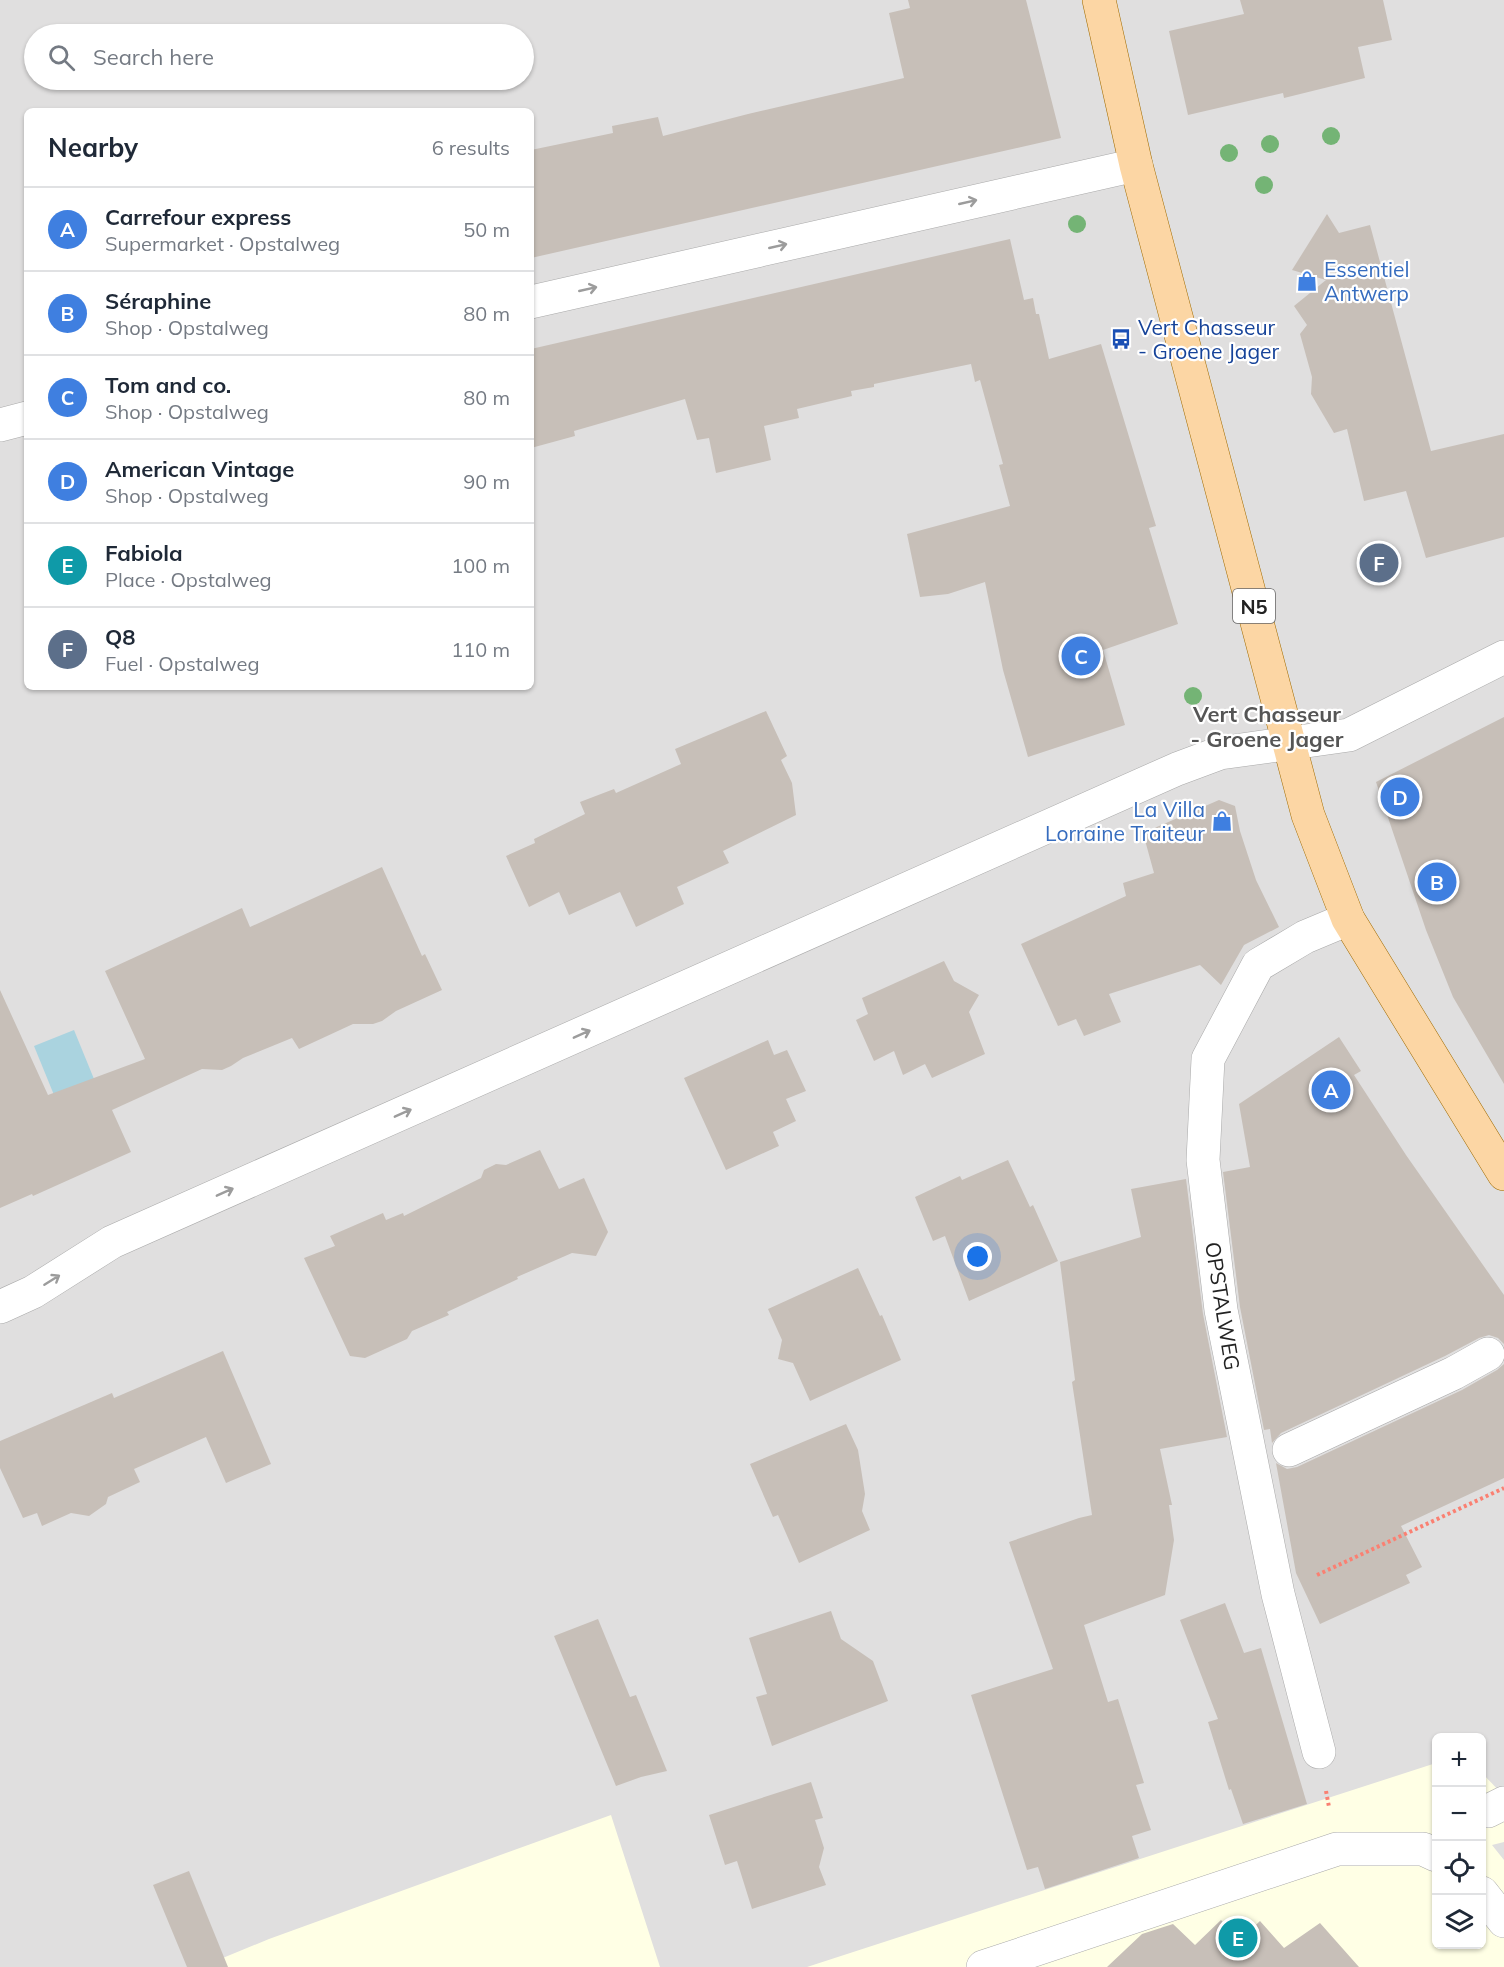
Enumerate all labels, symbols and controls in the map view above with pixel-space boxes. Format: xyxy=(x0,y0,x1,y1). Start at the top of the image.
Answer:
search box xyxy=(24,24,534,90)
icon: search xyxy=(45,41,78,74)
text: Search here xyxy=(93,43,214,71)
text: Nearby xyxy=(48,131,138,164)
text: 6 results xyxy=(432,135,510,160)
one-way arrow xyxy=(958,196,977,207)
text: Carrefour express xyxy=(105,203,291,231)
text: A xyxy=(60,217,75,242)
text: 50 m xyxy=(463,217,510,242)
text: Supermarket · Opstalweg xyxy=(105,231,340,256)
one-way arrow xyxy=(768,239,787,251)
place label: Essentiel Antwerp xyxy=(1324,256,1410,306)
shop icon: Essentiel Antwerp xyxy=(1295,269,1319,293)
one-way arrow xyxy=(578,283,597,295)
text: Séraphine xyxy=(105,287,211,315)
text: B xyxy=(61,301,74,326)
text: 80 m xyxy=(463,301,510,326)
place label: Vert Chasseur - Groene Jager xyxy=(1138,314,1280,364)
text: Shop · Opstalweg xyxy=(105,315,269,340)
bus stop icon: Vert Chasseur - Groene Jager xyxy=(1109,327,1133,351)
text: Tom and co. xyxy=(105,371,231,399)
text: C xyxy=(61,385,74,410)
text: 80 m xyxy=(463,385,510,410)
text: Shop · Opstalweg xyxy=(105,399,269,424)
text: American Vintage xyxy=(105,455,294,483)
text: D xyxy=(60,469,75,494)
text: 90 m xyxy=(463,469,510,494)
text: Shop · Opstalweg xyxy=(105,483,269,508)
text: Fabiola xyxy=(105,539,183,567)
pin: F xyxy=(1360,540,1398,586)
text: E xyxy=(62,553,73,578)
text: 100 m xyxy=(451,553,510,578)
text: Place · Opstalweg xyxy=(105,567,272,592)
road number: N5 xyxy=(1233,589,1275,623)
text: Q8 xyxy=(105,623,136,651)
pin: C xyxy=(1062,634,1100,678)
text: F xyxy=(62,637,73,662)
text: 110 m xyxy=(451,637,510,662)
text: Fuel · Opstalweg xyxy=(105,651,259,676)
district label: Vert Chasseur - Groene Jager xyxy=(1191,700,1344,753)
pin: D xyxy=(1380,774,1420,820)
place label: La Villa Lorraine Traiteur xyxy=(1045,796,1205,846)
shop icon: La Villa Lorraine Traiteur xyxy=(1210,809,1234,833)
pin: B xyxy=(1418,860,1456,904)
one-way arrow xyxy=(572,1027,590,1039)
pin: A xyxy=(1312,1068,1350,1112)
one-way arrow xyxy=(394,1107,412,1118)
one-way arrow xyxy=(216,1186,234,1197)
street label: OPSTALWEG xyxy=(1200,1240,1246,1372)
your location xyxy=(963,1242,992,1271)
one-way arrow xyxy=(43,1274,60,1286)
map controls xyxy=(1432,1733,1486,1949)
button: + xyxy=(1432,1733,1486,1787)
button: − xyxy=(1432,1787,1486,1841)
button: locate xyxy=(1432,1841,1486,1895)
button: layers xyxy=(1432,1895,1486,1949)
pin: E xyxy=(1218,1916,1258,1960)

